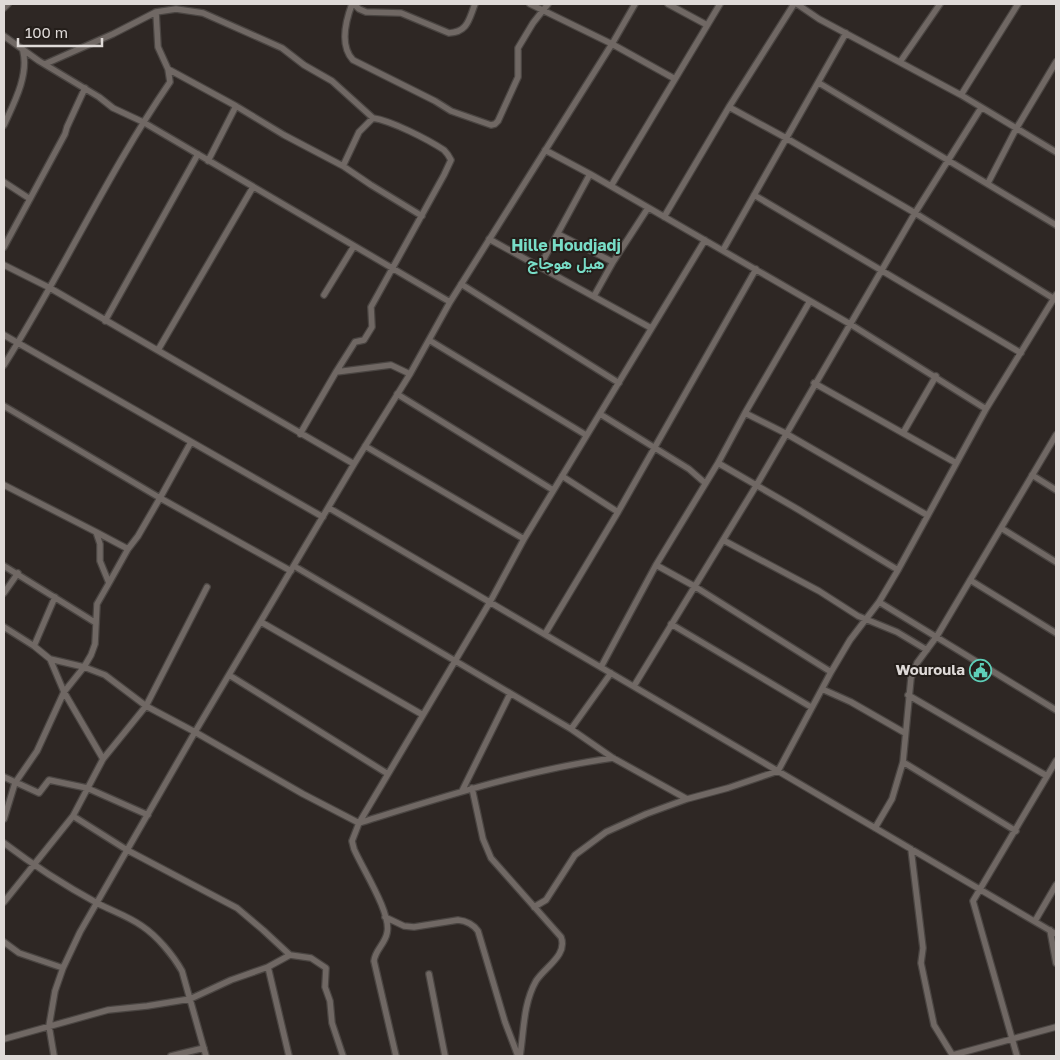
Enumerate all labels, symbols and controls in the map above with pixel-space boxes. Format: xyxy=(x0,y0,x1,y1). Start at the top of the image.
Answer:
scale bar xyxy=(18,15,101,47)
text: 100 m xyxy=(25,23,68,41)
district label: Hille Houdjadj هيل هوجاج xyxy=(511,235,621,274)
public building icon: Wouroula xyxy=(969,658,993,682)
place label: Wouroula xyxy=(896,660,965,678)

